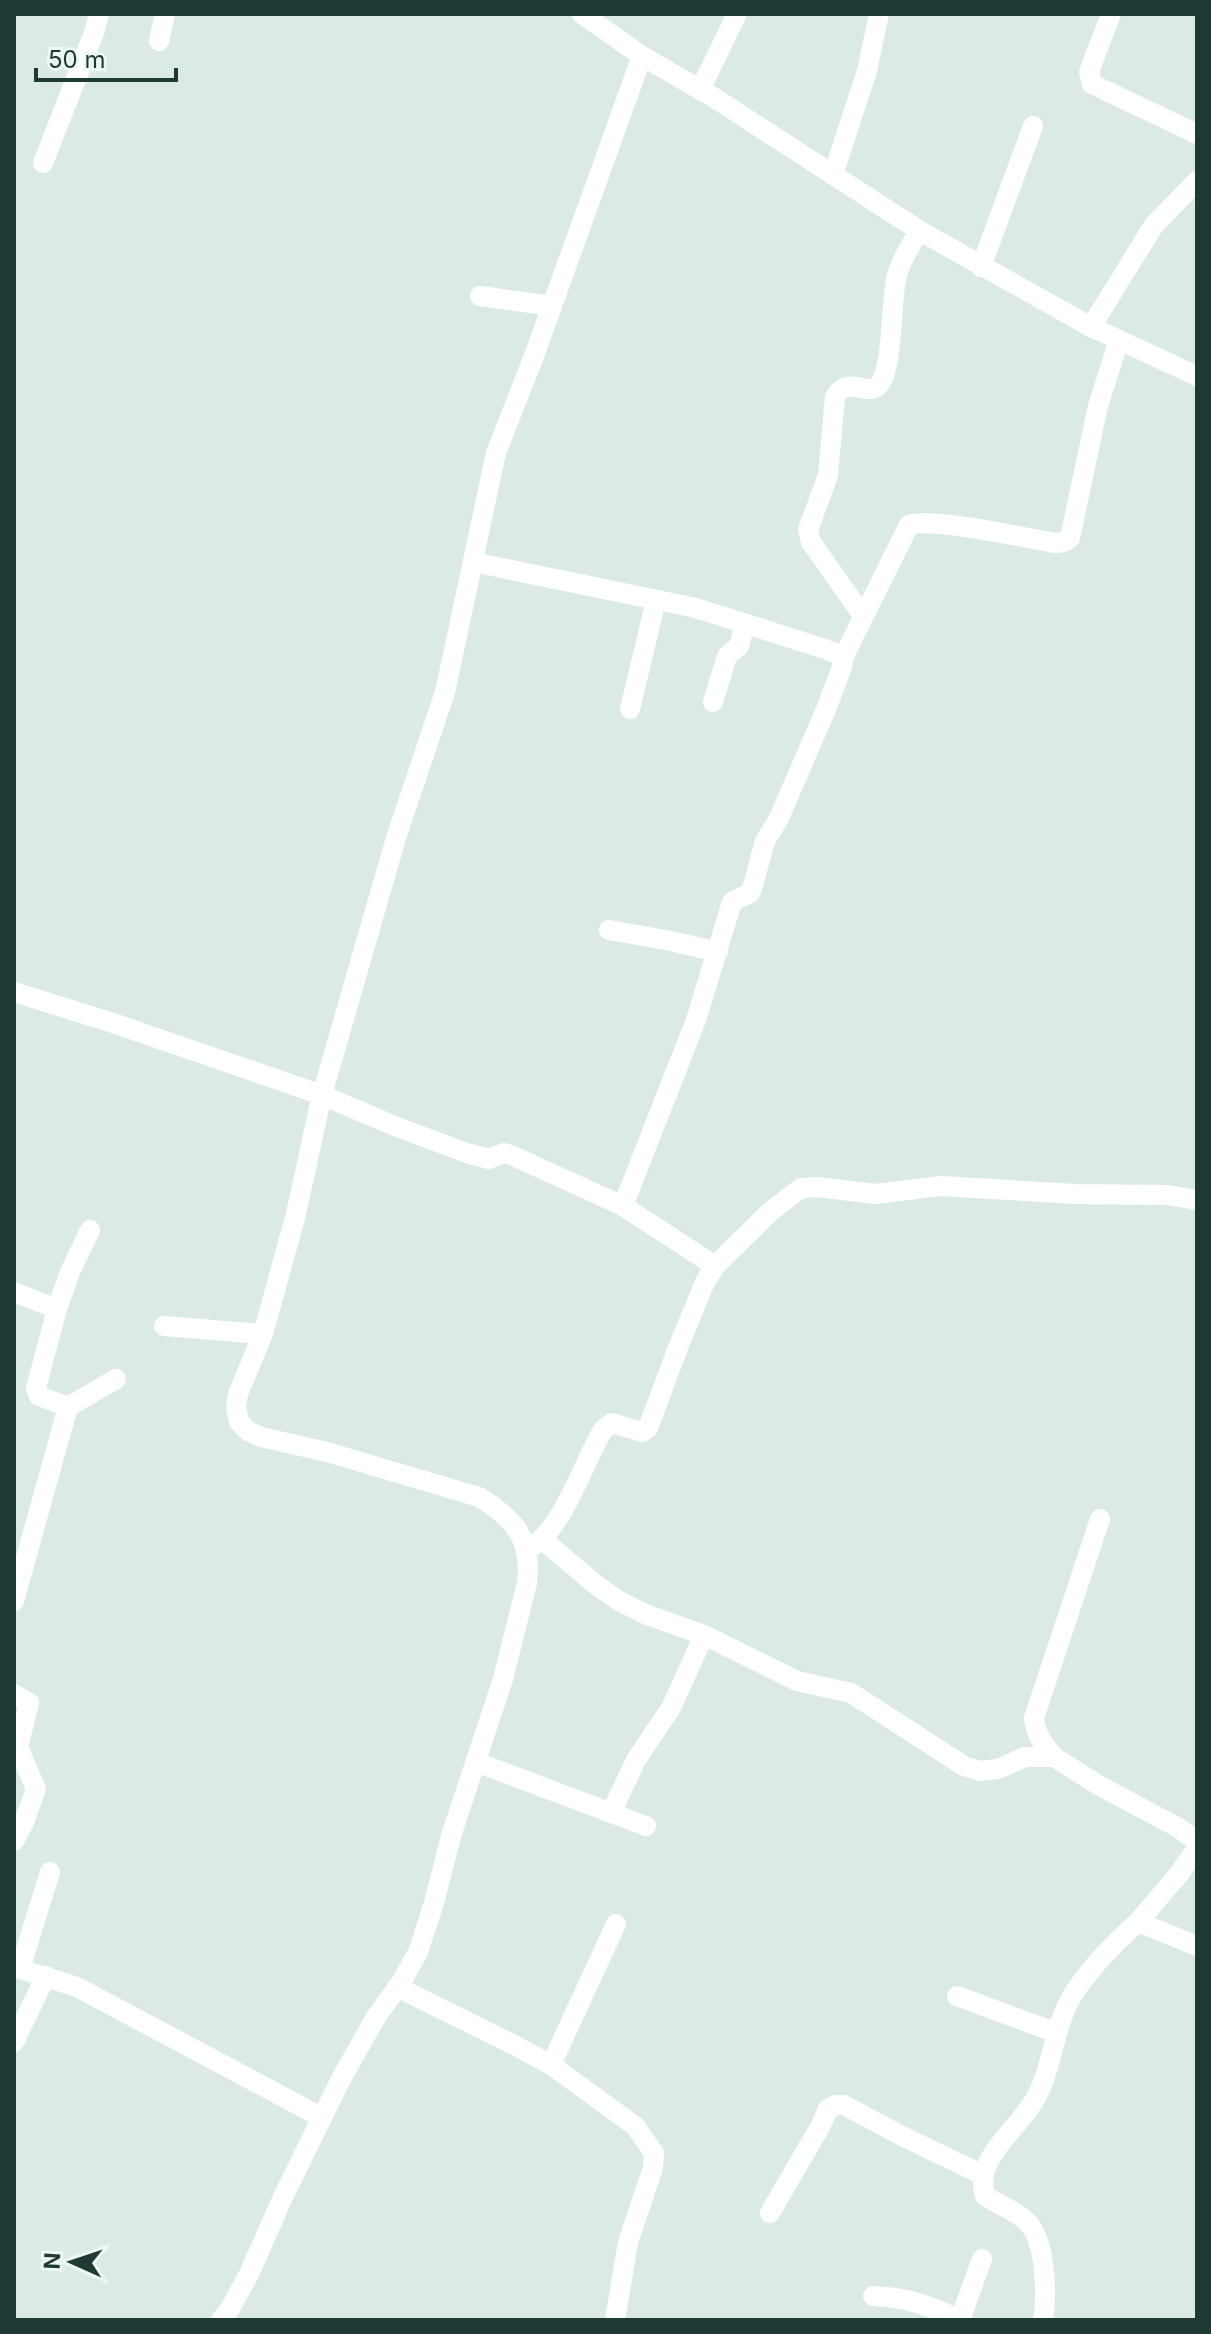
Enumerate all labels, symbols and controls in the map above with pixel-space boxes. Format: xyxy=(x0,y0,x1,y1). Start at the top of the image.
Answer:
scale bar xyxy=(36,32,176,82)
text: 50 m xyxy=(48,45,106,74)
north arrow xyxy=(32,2222,112,2302)
text: N xyxy=(39,2252,65,2270)

